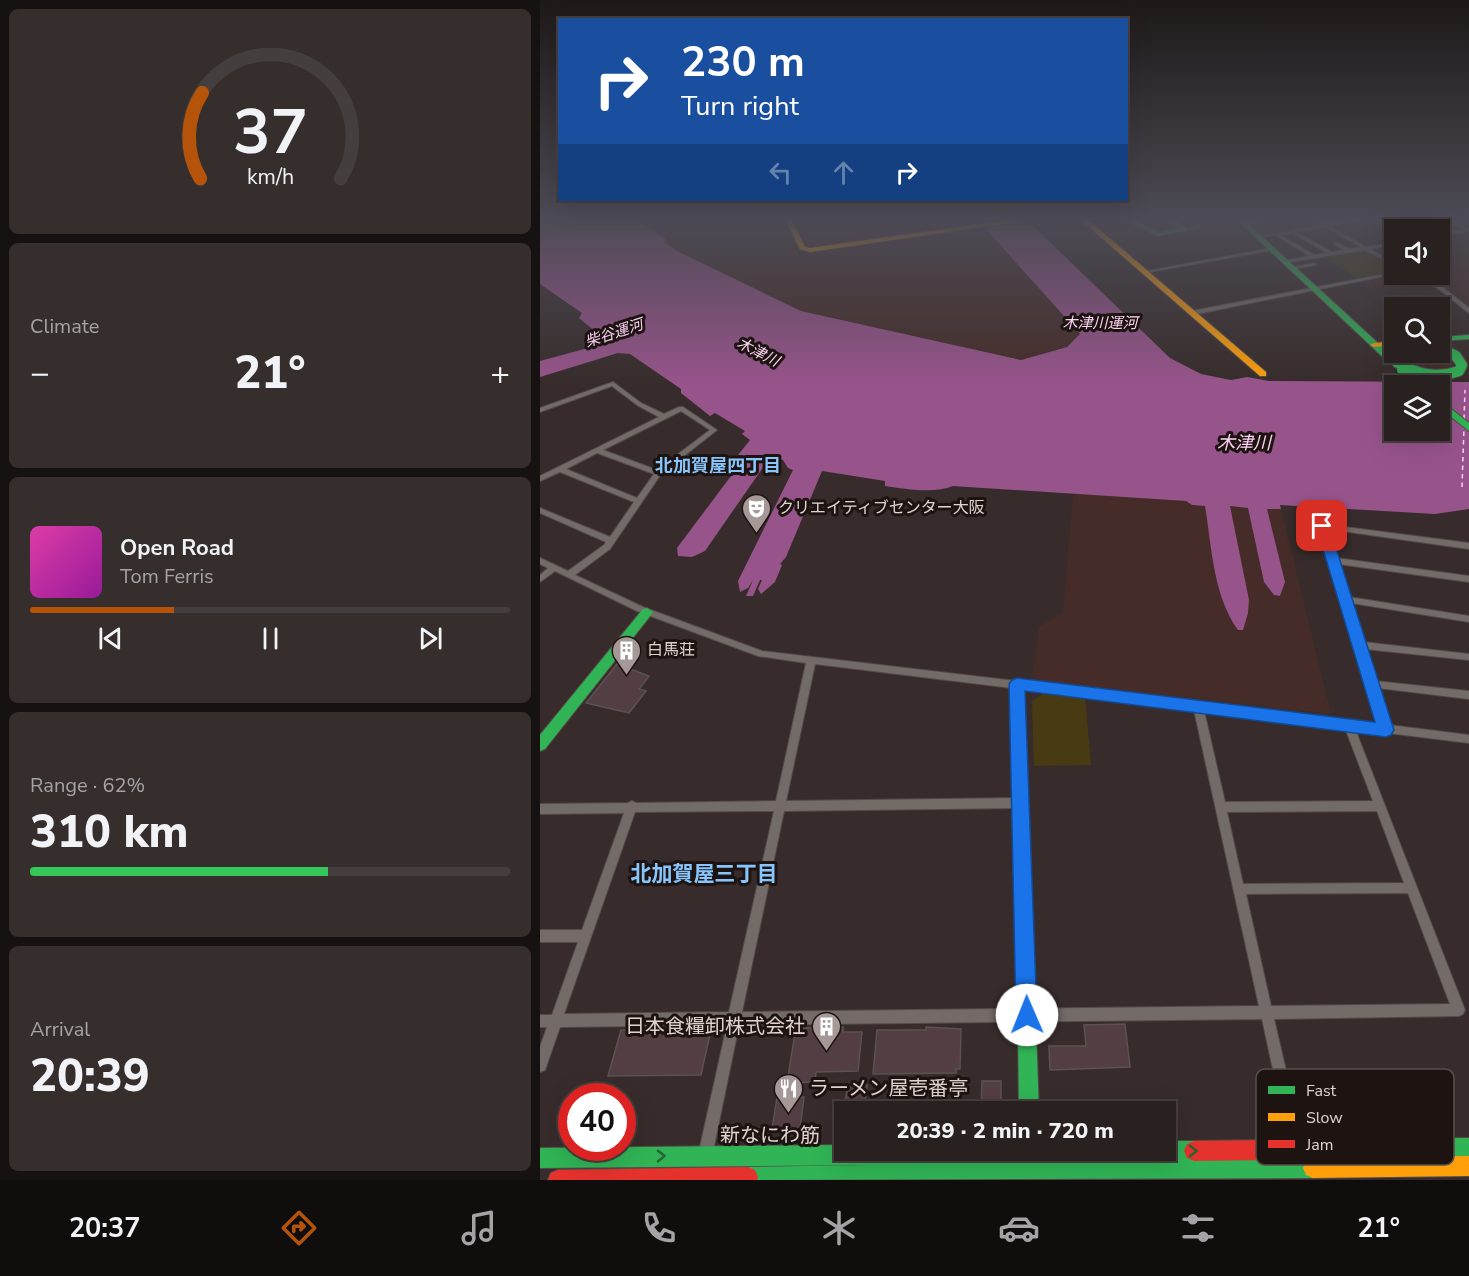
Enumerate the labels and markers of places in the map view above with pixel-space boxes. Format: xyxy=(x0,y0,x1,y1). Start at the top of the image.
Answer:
theatre icon: クリエイティブセンター大阪 xyxy=(741,492,773,534)
place label: クリエイティブセンター大阪 xyxy=(778,497,985,519)
pin xyxy=(1296,500,1347,551)
building icon: 白馬荘 xyxy=(610,634,642,676)
place label: 白馬荘 xyxy=(647,639,695,661)
building icon: 日本食糧卸株式会社 xyxy=(810,1010,842,1052)
place label: 日本食糧卸株式会社 xyxy=(625,1013,805,1040)
restaurant icon: ラーメン屋壱番亭 xyxy=(772,1072,804,1114)
place label: ラーメン屋壱番亭 xyxy=(809,1075,968,1102)

